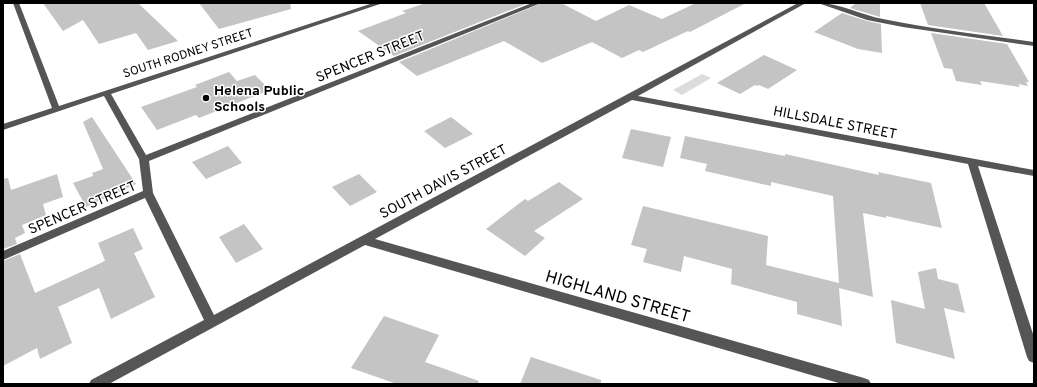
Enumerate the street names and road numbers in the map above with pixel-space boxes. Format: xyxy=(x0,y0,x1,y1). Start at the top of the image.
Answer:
street label: SOUTH RODNEY STREET xyxy=(121,25,255,83)
street label: SPENCER STREET xyxy=(314,28,427,87)
street label: HILLSDALE STREET xyxy=(771,103,898,144)
street label: SOUTH DAVIS STREET xyxy=(377,142,510,223)
street label: SPENCER STREET xyxy=(26,178,139,239)
street label: HIGHLAND STREET xyxy=(542,267,693,329)

